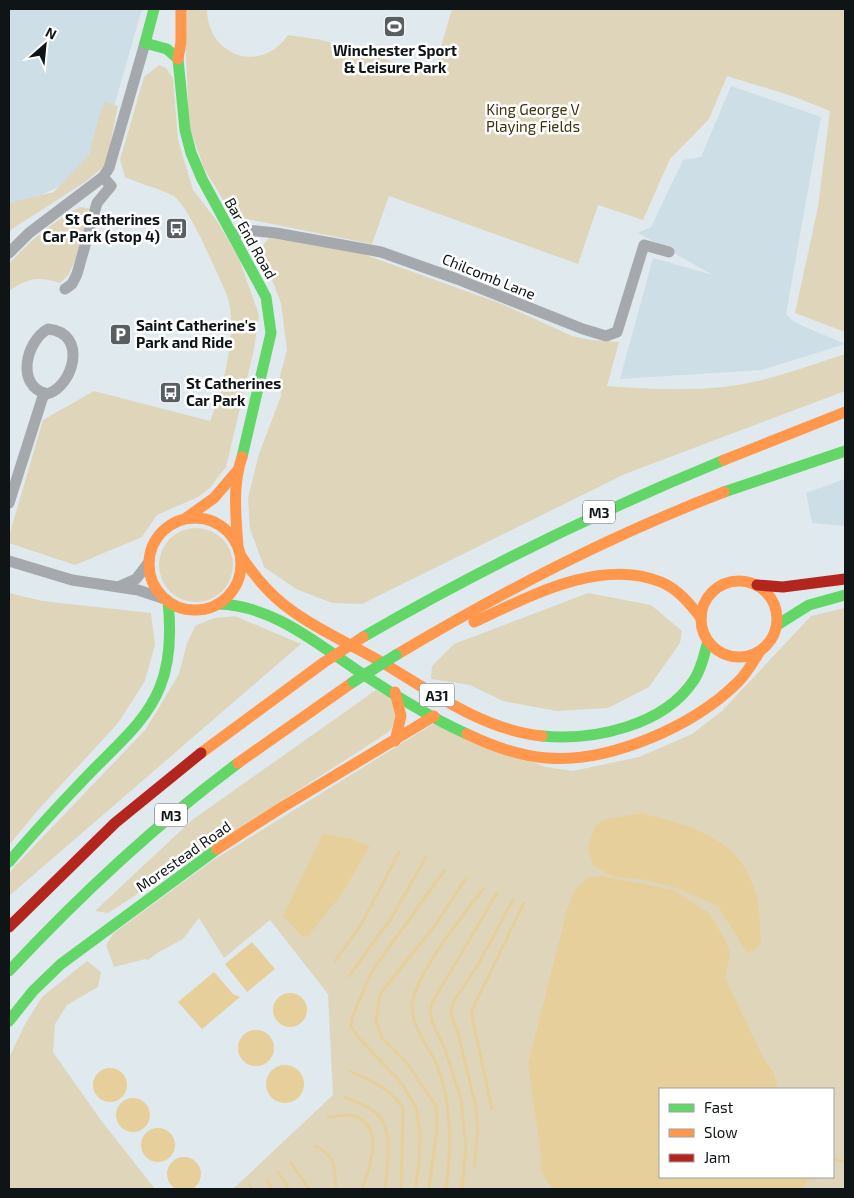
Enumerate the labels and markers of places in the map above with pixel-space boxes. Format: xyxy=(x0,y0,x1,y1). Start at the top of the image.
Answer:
sports icon: Winchester Sport & Leisure Park xyxy=(383,15,407,39)
place label: Winchester Sport & Leisure Park xyxy=(333,41,457,76)
place label: St Catherines Car Park (stop 4) xyxy=(42,210,160,245)
bus stop icon: St Catherines Car Park (stop 4) xyxy=(164,216,188,240)
place label: Saint Catherine's Park and Ride xyxy=(136,316,256,351)
parking icon: Saint Catherine's Park and Ride xyxy=(108,322,132,346)
place label: St Catherines Car Park xyxy=(186,374,281,409)
bus stop icon: St Catherines Car Park xyxy=(158,380,182,404)

